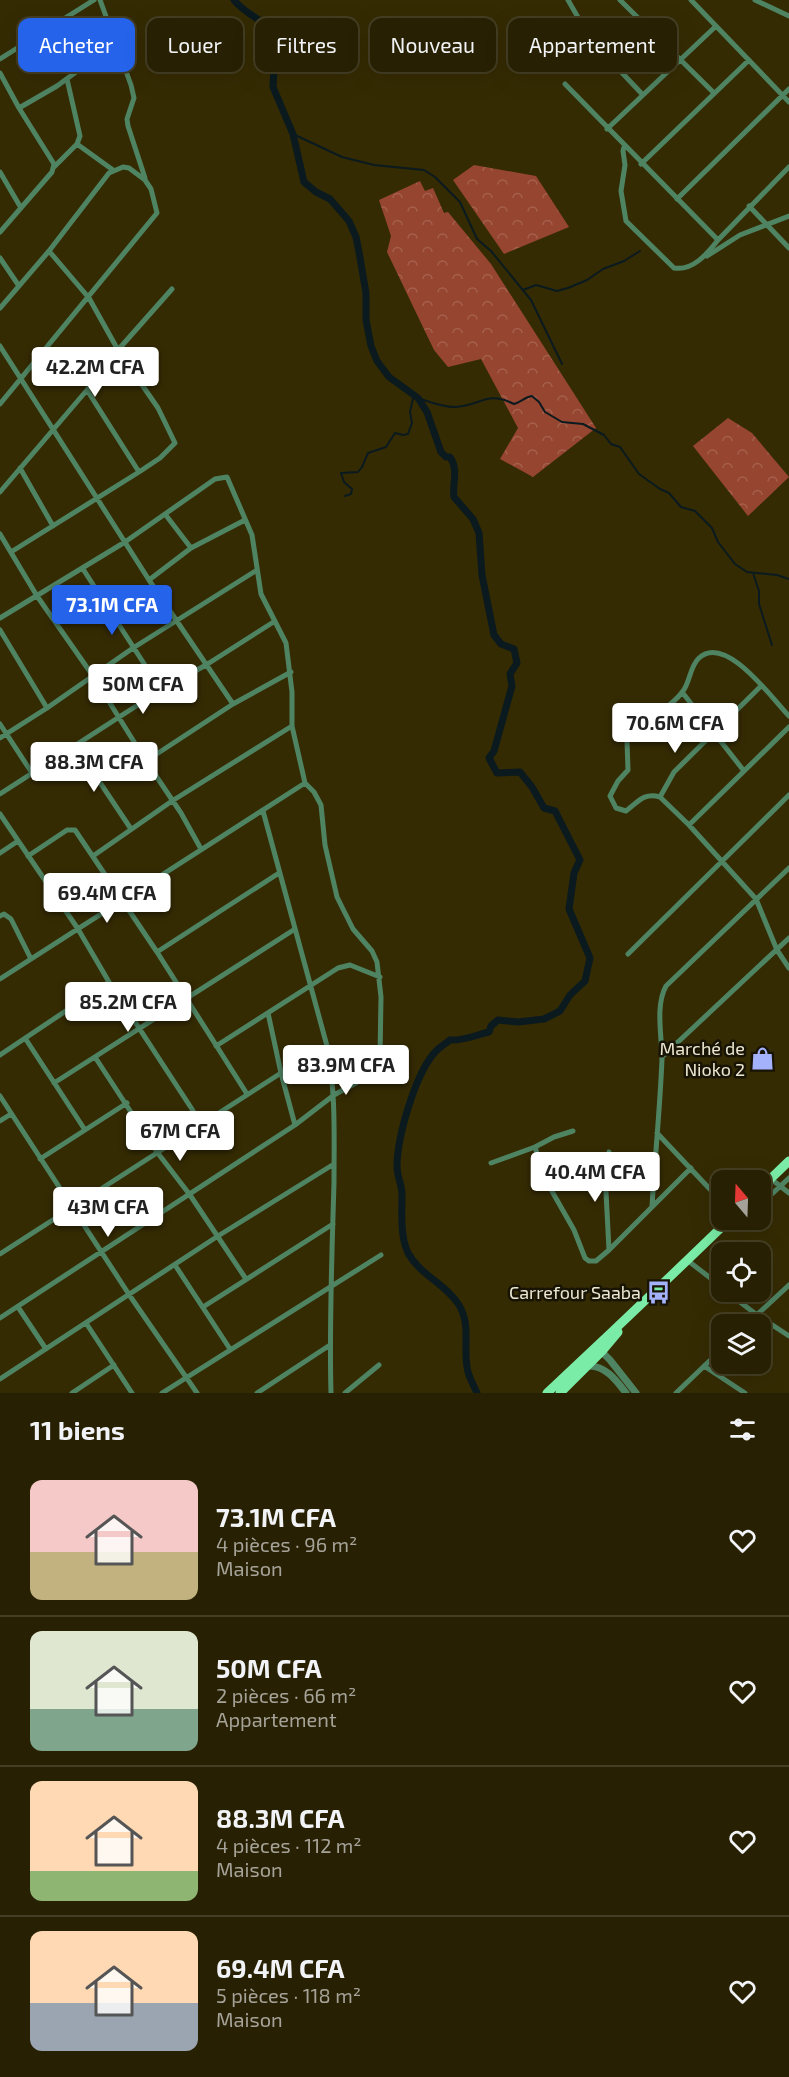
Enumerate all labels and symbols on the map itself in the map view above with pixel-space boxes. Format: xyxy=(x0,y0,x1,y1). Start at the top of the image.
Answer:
pin: 42.2M CFA xyxy=(26,347,164,398)
pin: 73.1M CFA xyxy=(43,585,181,636)
pin: 50M CFA xyxy=(88,664,198,715)
pin: 70.6M CFA xyxy=(606,703,744,754)
pin: 88.3M CFA xyxy=(25,742,163,793)
pin: 69.4M CFA xyxy=(38,873,176,924)
pin: 85.2M CFA xyxy=(59,982,197,1033)
place label: Marché de Nioko 2 xyxy=(659,1037,745,1080)
pin: 83.9M CFA xyxy=(277,1045,415,1096)
shop icon: Marché de Nioko 2 xyxy=(750,1045,776,1071)
pin: 67M CFA xyxy=(125,1111,235,1162)
pin: 40.4M CFA xyxy=(526,1152,664,1203)
north arrow xyxy=(711,1170,771,1230)
pin: 43M CFA xyxy=(53,1187,163,1238)
bus stop icon: Carrefour Saaba xyxy=(646,1279,672,1305)
place label: Carrefour Saaba xyxy=(509,1281,641,1303)

